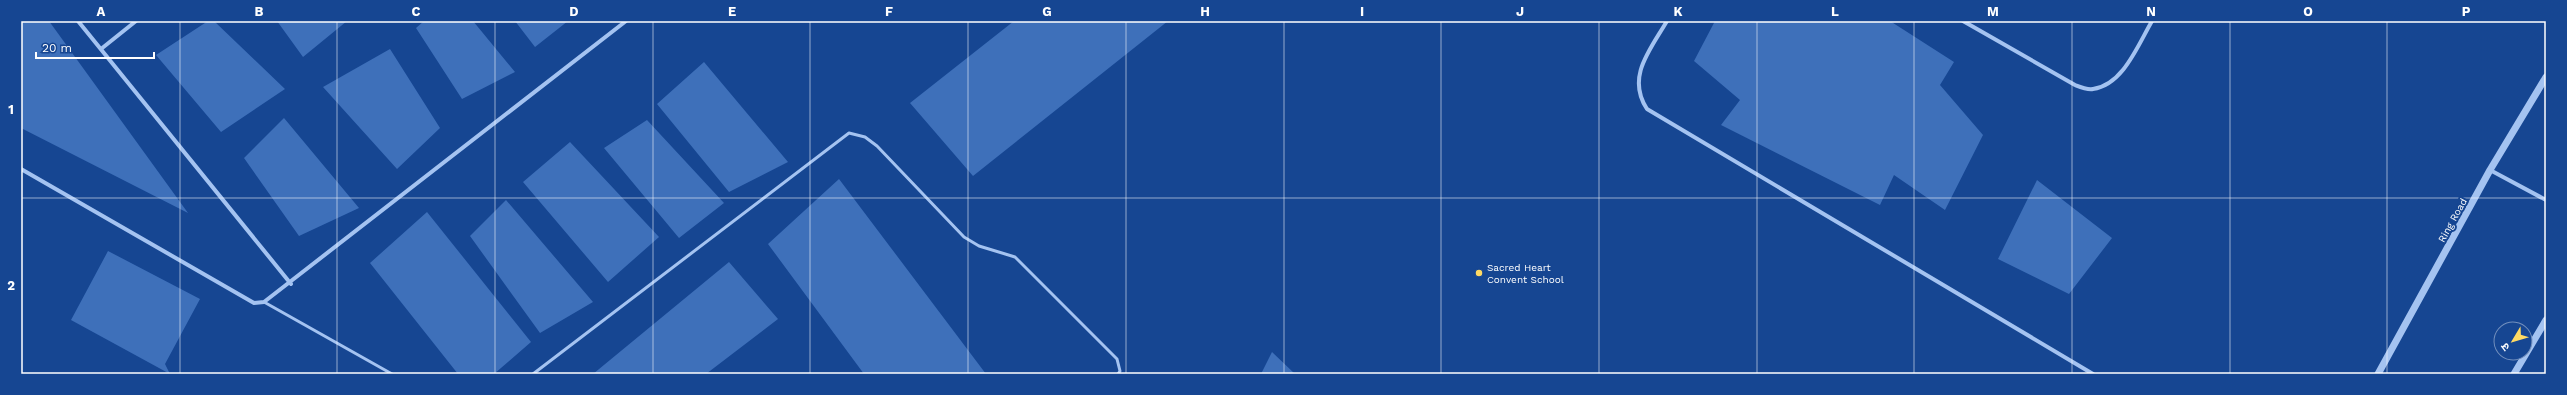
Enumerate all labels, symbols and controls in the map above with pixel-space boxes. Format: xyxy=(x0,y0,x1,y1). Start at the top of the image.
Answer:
text: A xyxy=(97,4,106,19)
text: B xyxy=(255,4,264,19)
text: C xyxy=(412,4,421,19)
text: D xyxy=(569,4,579,19)
text: E xyxy=(728,4,736,19)
text: F xyxy=(885,4,893,19)
text: G xyxy=(1042,4,1052,19)
text: H xyxy=(1200,4,1210,19)
text: I xyxy=(1360,4,1364,19)
text: J xyxy=(1516,4,1524,19)
text: K xyxy=(1673,4,1683,19)
text: L xyxy=(1831,4,1839,19)
text: M xyxy=(1987,4,1999,19)
text: N xyxy=(2146,4,2156,19)
text: O xyxy=(2303,4,2313,19)
text: P xyxy=(2462,4,2471,19)
scale bar xyxy=(36,34,154,60)
text: 20 m xyxy=(42,41,72,55)
text: 1 xyxy=(8,102,14,117)
street label: Ring Road xyxy=(2436,196,2469,244)
place label: Sacred Heart Convent School xyxy=(1487,262,1564,285)
marker: Sacred Heart Convent School xyxy=(1474,268,1484,278)
text: 2 xyxy=(7,278,15,293)
north arrow xyxy=(2493,321,2533,361)
text: उ xyxy=(2498,340,2513,353)

